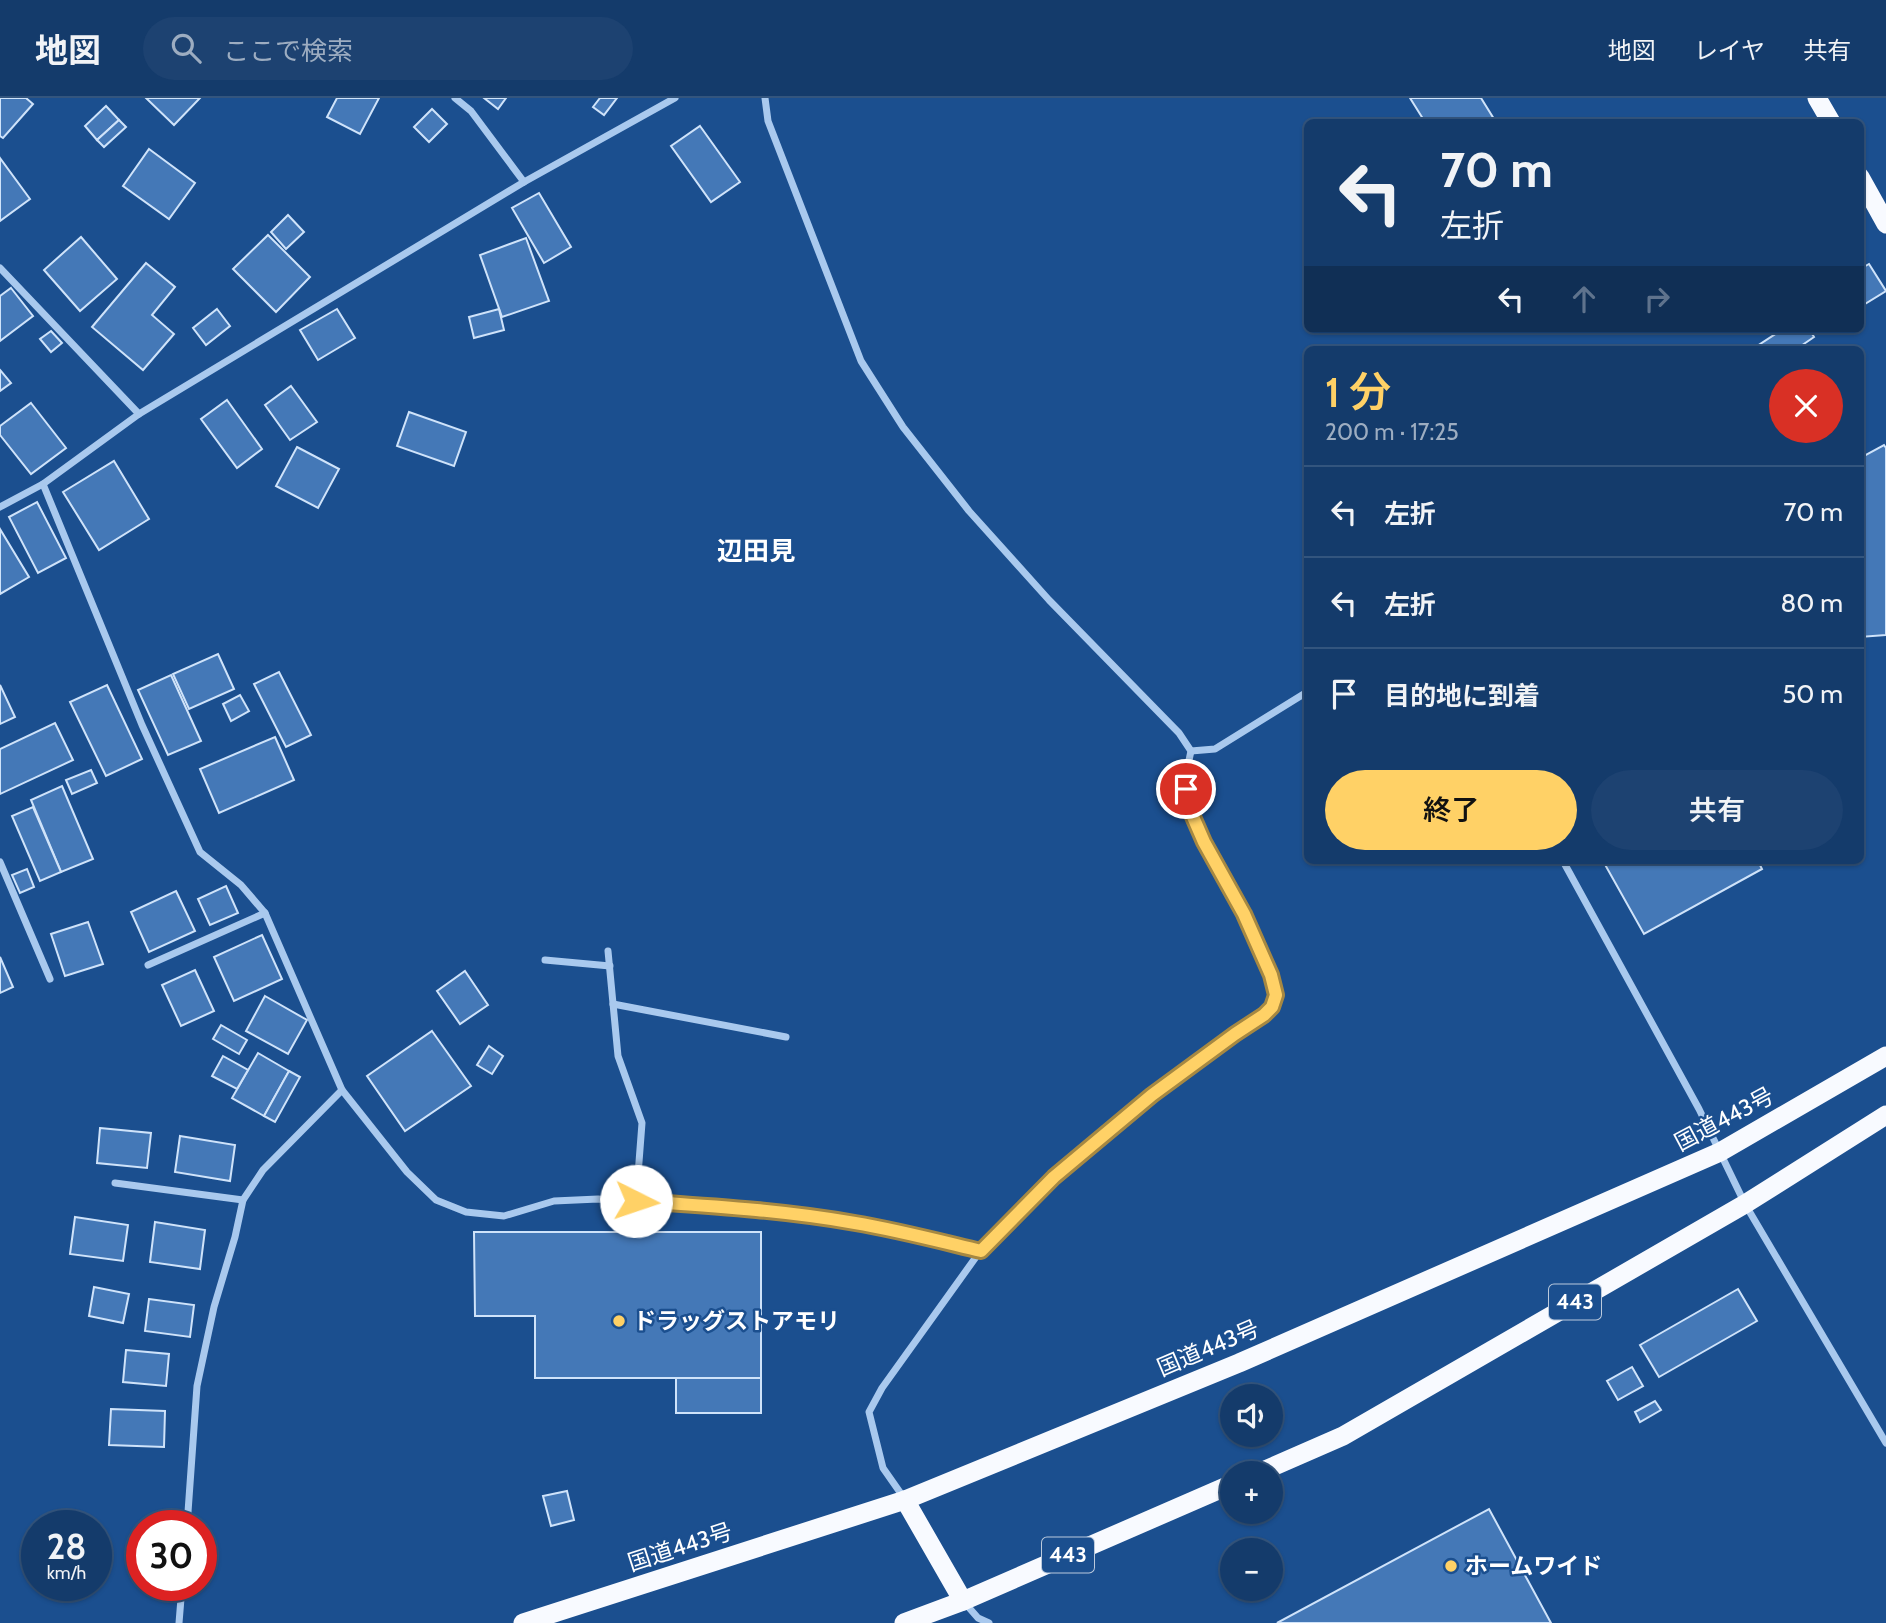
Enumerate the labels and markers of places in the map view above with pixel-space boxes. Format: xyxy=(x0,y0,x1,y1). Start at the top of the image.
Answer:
pin xyxy=(1156,759,1216,819)
place label: ドラッグストアモリ xyxy=(633,1307,840,1335)
marker: ドラッグストアモリ xyxy=(611,1313,627,1329)
place label: ホームワイド xyxy=(1465,1552,1602,1580)
marker: ホームワイド xyxy=(1443,1558,1459,1574)

